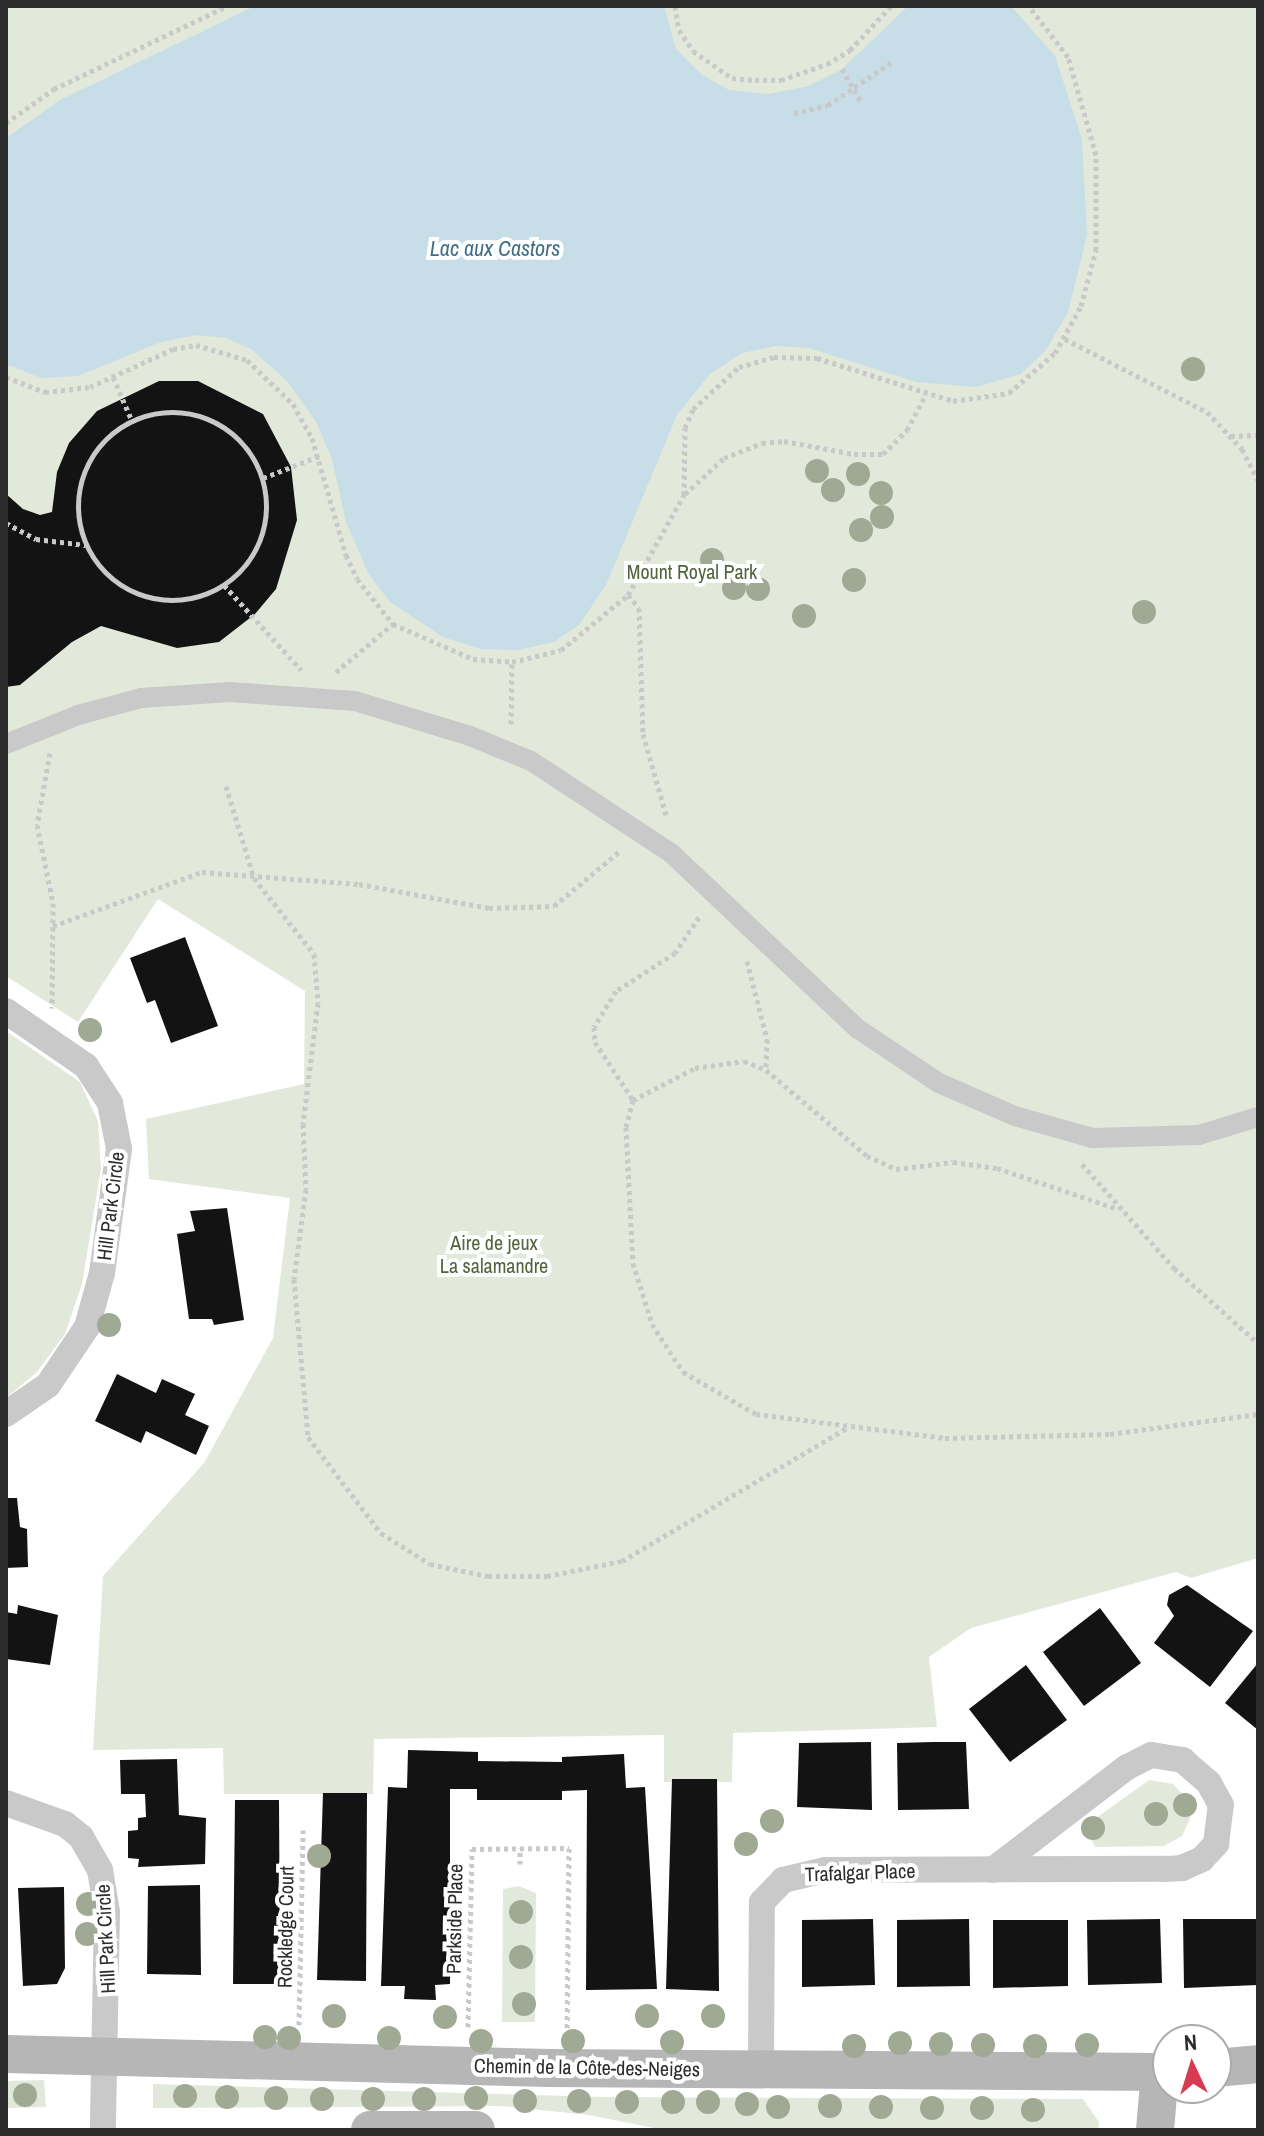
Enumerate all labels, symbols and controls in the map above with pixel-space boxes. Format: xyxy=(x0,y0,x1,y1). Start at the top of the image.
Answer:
water label: Lac aux Castors xyxy=(430,236,560,262)
park label: Mount Royal Park xyxy=(627,559,757,583)
street label: Hill Park Circle xyxy=(91,1150,129,1262)
park label: Aire de jeux La salamandre xyxy=(440,1230,548,1277)
street label: Trafalgar Place xyxy=(804,1858,916,1886)
street label: Parkside Place xyxy=(441,1864,467,1974)
street label: Rockledge Court xyxy=(272,1866,298,1988)
street label: Hill Park Circle xyxy=(90,1884,120,1994)
north arrow xyxy=(1152,2024,1232,2104)
text: N xyxy=(1183,2027,1198,2057)
street label: Chemin de la Côte-des-Neiges xyxy=(474,2053,700,2081)

